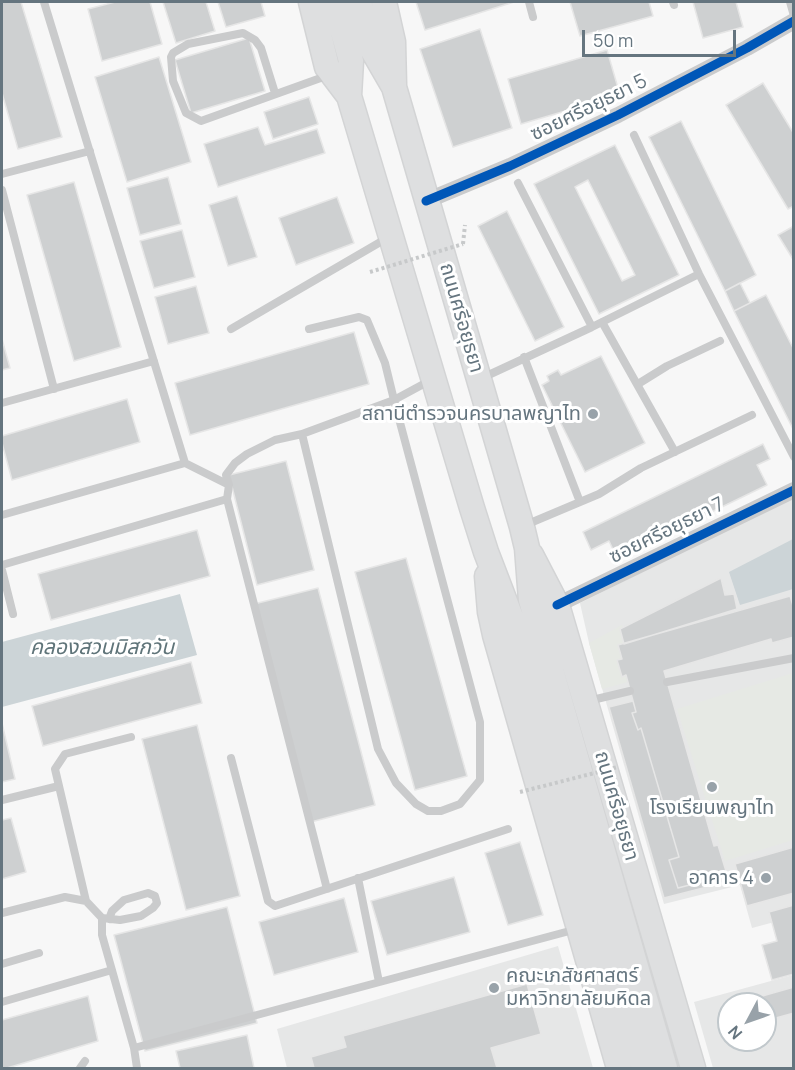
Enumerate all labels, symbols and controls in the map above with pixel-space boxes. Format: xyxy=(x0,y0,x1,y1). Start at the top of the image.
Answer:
scale bar xyxy=(585,18,740,56)
text: 50 m xyxy=(593,28,633,52)
street label: ซอยศรีอยุธยา 5 xyxy=(527,69,651,147)
street label: ถนนศรีอยุธยา xyxy=(434,260,488,376)
place label: สถานีตำรวจนครบาลพญาไท xyxy=(362,402,581,426)
marker: สถานีตำรวจนครบาลพญาไท xyxy=(586,407,600,421)
street label: ซอยศรีอยุธยา 7 xyxy=(606,493,728,569)
water label: คลองสวนมิสกวัน xyxy=(30,635,174,661)
street label: ถนนศรีอยุธยา xyxy=(589,748,643,864)
marker: โรงเรียนพญาไท xyxy=(705,780,719,794)
place label: โรงเรียนพญาไท xyxy=(650,796,774,820)
place label: อาคาร 4 xyxy=(688,866,754,890)
marker: อาคาร 4 xyxy=(759,871,773,885)
place label: คณะเภสัชศาสตร์ มหาวิทยาลัยมหิดล xyxy=(506,964,651,1011)
marker: คณะเภสัชศาสตร์ มหาวิทยาลัยมหิดล xyxy=(487,981,501,995)
north arrow xyxy=(717,992,777,1052)
text: N xyxy=(723,1021,747,1044)

